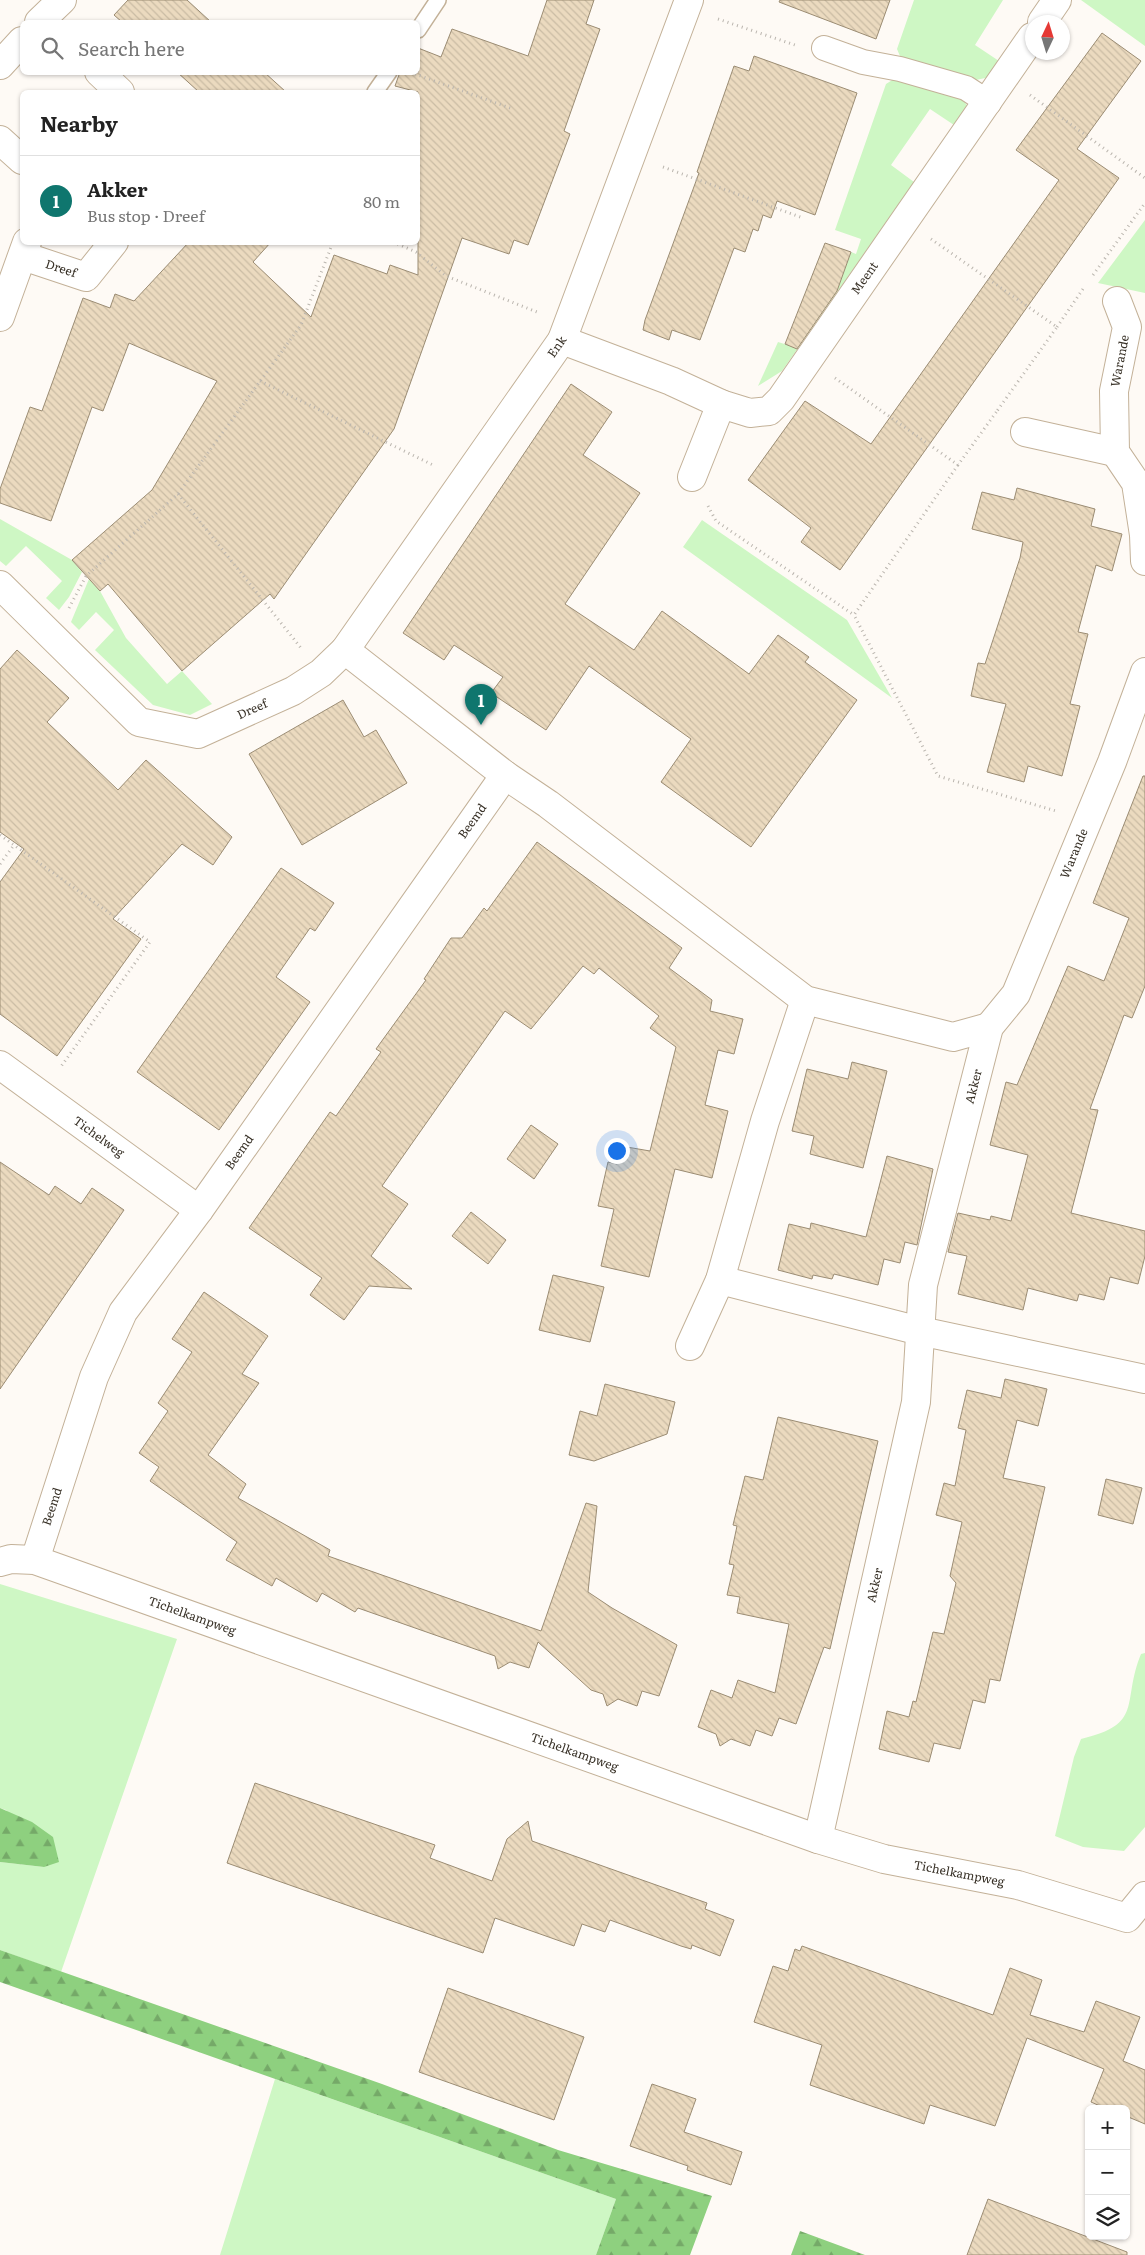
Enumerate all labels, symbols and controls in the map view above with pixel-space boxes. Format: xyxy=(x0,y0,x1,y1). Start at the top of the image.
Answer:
north arrow xyxy=(1025,15,1070,60)
search box xyxy=(20,20,420,75)
icon: search xyxy=(38,34,66,62)
text: Search here xyxy=(78,34,185,62)
text: Nearby xyxy=(40,107,118,138)
text: Akker xyxy=(87,175,147,203)
text: 1 xyxy=(53,189,59,213)
text: 80 m xyxy=(363,189,400,213)
text: Bus stop · Dreef xyxy=(87,203,205,227)
street label: Dreef xyxy=(43,254,81,282)
street label: Meent xyxy=(846,257,882,298)
street label: Enk xyxy=(542,331,571,361)
street label: Warande xyxy=(1105,333,1133,388)
pin: 1 xyxy=(465,684,497,725)
street label: Dreef xyxy=(234,693,271,723)
street label: Beemd xyxy=(453,799,491,842)
street label: Warande xyxy=(1055,825,1092,881)
street label: Akker xyxy=(960,1067,986,1105)
street label: Tichelweg xyxy=(70,1111,129,1161)
street label: Beemd xyxy=(220,1130,258,1173)
your location xyxy=(604,1138,630,1164)
street label: Beemd xyxy=(37,1484,66,1528)
street label: Akker xyxy=(861,1566,887,1604)
street label: Tichelkampweg xyxy=(146,1591,239,1639)
street label: Tichelkampweg xyxy=(528,1727,621,1775)
street label: Tichelkampweg xyxy=(912,1855,1006,1890)
map controls xyxy=(1085,2105,1130,2240)
button: + xyxy=(1085,2105,1130,2150)
button: − xyxy=(1085,2150,1130,2195)
button: layers xyxy=(1085,2195,1130,2240)

